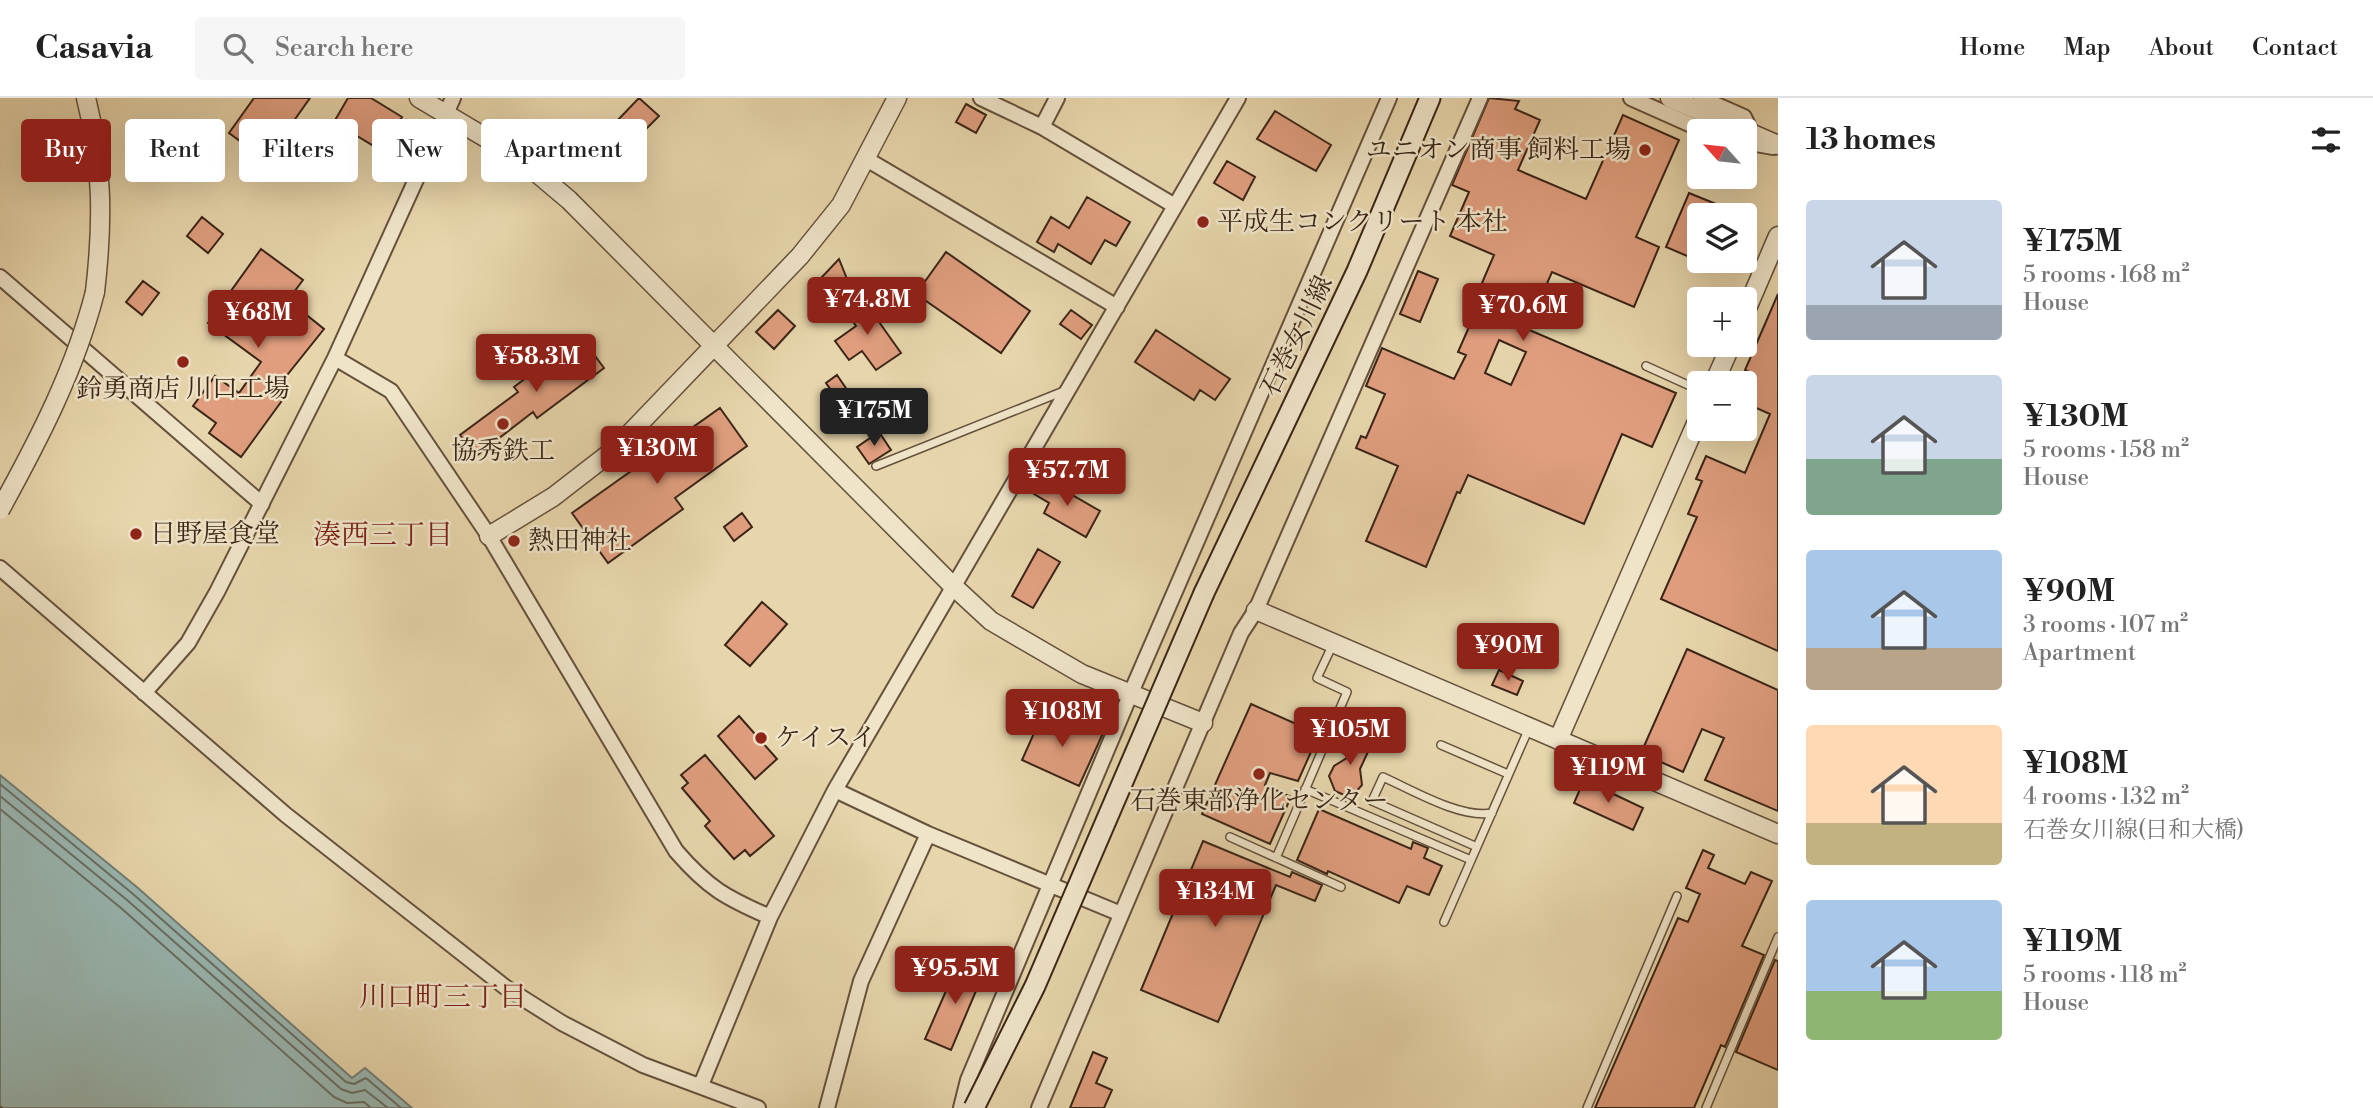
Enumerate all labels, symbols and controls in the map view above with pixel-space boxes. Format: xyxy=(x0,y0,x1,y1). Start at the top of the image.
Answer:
search box xyxy=(195,17,685,80)
text: Casavia xyxy=(35,28,153,69)
icon: search xyxy=(219,29,257,67)
text: Search here xyxy=(275,32,414,64)
text: Home xyxy=(1960,33,2025,63)
text: Map xyxy=(2063,33,2111,63)
text: About xyxy=(2149,33,2214,63)
text: Contact xyxy=(2252,33,2338,63)
chip: Buy xyxy=(21,119,111,182)
chip: Rent xyxy=(125,119,225,182)
chip: Filters xyxy=(239,119,358,182)
chip: New xyxy=(372,119,467,182)
chip: Apartment xyxy=(481,119,647,182)
north arrow xyxy=(1687,119,1757,189)
map controls xyxy=(1687,119,1757,441)
text: 13 homes xyxy=(1806,121,1936,159)
icon: filters xyxy=(2307,121,2345,159)
place label: ユニオン商事 飼料工場 xyxy=(1366,134,1631,166)
marker: ユニオン商事 飼料工場 xyxy=(1637,142,1653,158)
button: layers xyxy=(1687,203,1757,273)
place label: 平成生コンクリート 本社 xyxy=(1217,206,1508,238)
marker: 平成生コンクリート 本社 xyxy=(1195,214,1211,230)
text: ¥175M xyxy=(2023,223,2122,261)
icon: home xyxy=(1862,228,1946,312)
text: 5 rooms · 168 m² xyxy=(2023,261,2190,289)
street label: 石巻女川線 xyxy=(1254,271,1340,401)
pin: ¥74.8M xyxy=(810,278,924,337)
pin: ¥70.6M xyxy=(1466,284,1580,343)
text: ¥74.8M xyxy=(823,286,911,314)
button: + xyxy=(1687,287,1757,357)
text: House xyxy=(2023,289,2089,317)
pin: ¥68M xyxy=(217,290,299,350)
text: ¥70.6M xyxy=(1478,292,1568,320)
text: ¥68M xyxy=(224,299,292,327)
pin: ¥58.3M xyxy=(479,334,593,394)
text: ¥58.3M xyxy=(492,343,580,371)
marker: 鈴勇商店 川口工場 xyxy=(175,354,191,370)
button: − xyxy=(1687,371,1757,441)
place label: 鈴勇商店 川口工場 xyxy=(76,373,290,405)
pin: ¥175M xyxy=(825,388,923,448)
text: ¥175M xyxy=(836,397,912,425)
text: ¥130M xyxy=(2023,398,2128,436)
icon: home xyxy=(1862,403,1946,487)
marker: 協秀鉄工 xyxy=(495,416,511,432)
pin: ¥130M xyxy=(608,426,706,486)
place label: 協秀鉄工 xyxy=(451,435,555,467)
text: ¥130M xyxy=(617,435,697,463)
text: 5 rooms · 158 m² xyxy=(2023,436,2189,464)
pin: ¥57.7M xyxy=(1010,448,1124,508)
text: ¥57.7M xyxy=(1025,457,1109,485)
text: House xyxy=(2023,464,2089,492)
place label: 日野屋食堂 xyxy=(150,518,280,550)
district label: 湊西三丁目 xyxy=(313,518,453,553)
place label: 熱田神社 xyxy=(528,525,632,557)
marker: 日野屋食堂 xyxy=(128,526,144,542)
marker: 熱田神社 xyxy=(506,533,522,549)
text: ¥90M xyxy=(2023,573,2115,611)
icon: home xyxy=(1862,578,1946,662)
text: 3 rooms · 107 m² xyxy=(2023,611,2188,639)
pin: ¥90M xyxy=(1467,624,1549,683)
text: ¥90M xyxy=(1473,632,1543,660)
text: Apartment xyxy=(2023,639,2136,667)
pin: ¥108M xyxy=(1013,690,1111,749)
text: ¥108M xyxy=(1022,698,1102,726)
pin: ¥105M xyxy=(1301,708,1399,767)
text: ¥105M xyxy=(1310,716,1390,744)
place label: ケイスイ xyxy=(775,722,876,754)
marker: ケイスイ xyxy=(753,730,769,746)
text: ¥108M xyxy=(2023,745,2128,783)
pin: ¥119M xyxy=(1559,746,1657,805)
icon: home xyxy=(1862,753,1946,837)
text: ¥119M xyxy=(1570,754,1646,782)
marker: 石巻東部浄化センター xyxy=(1251,766,1267,782)
text: 4 rooms · 132 m² xyxy=(2023,783,2189,811)
place label: 石巻東部浄化センター xyxy=(1130,785,1388,817)
text: 石巻女川線(日和大橋) xyxy=(2023,816,2244,844)
pin: ¥134M xyxy=(1166,870,1264,929)
text: ¥134M xyxy=(1175,878,1255,906)
text: ¥119M xyxy=(2023,923,2122,961)
icon: home xyxy=(1862,928,1946,1012)
pin: ¥95.5M xyxy=(898,946,1012,1006)
text: ¥95.5M xyxy=(911,955,999,983)
text: 5 rooms · 118 m² xyxy=(2023,961,2187,989)
district label: 川口町三丁目 xyxy=(359,980,527,1015)
text: House xyxy=(2023,989,2089,1017)

